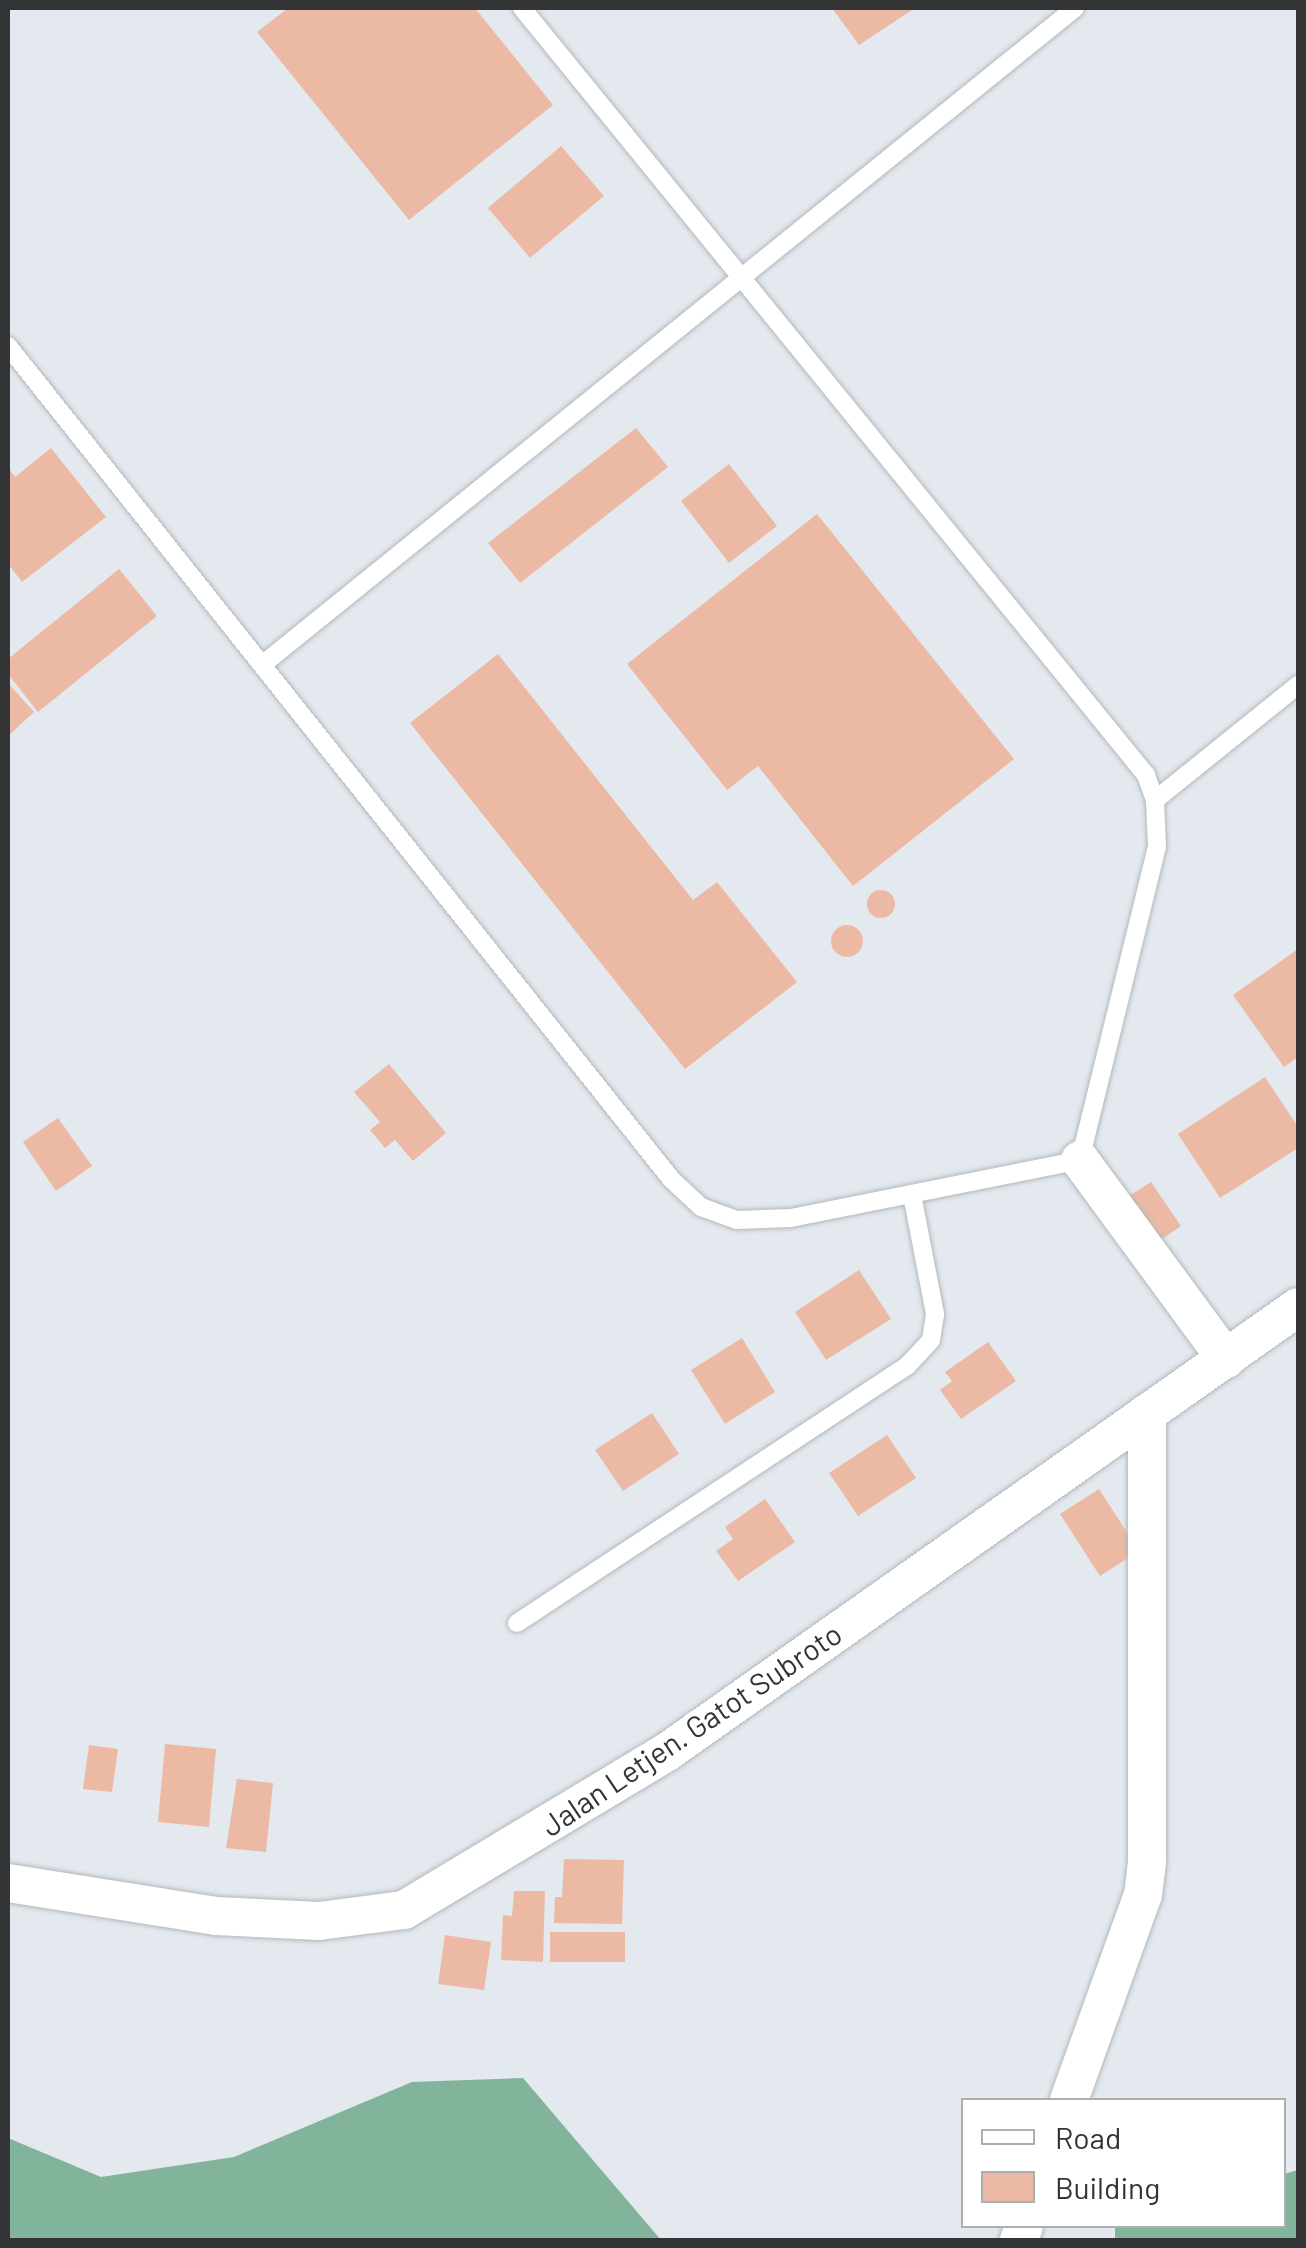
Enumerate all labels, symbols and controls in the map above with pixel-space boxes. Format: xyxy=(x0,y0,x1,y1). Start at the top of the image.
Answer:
street label: Jalan Letjen. Gatot Subroto xyxy=(534,1615,848,1843)
legend xyxy=(961,2098,1286,2228)
text: Road xyxy=(1055,2119,1121,2155)
text: Building xyxy=(1055,2169,1160,2205)

